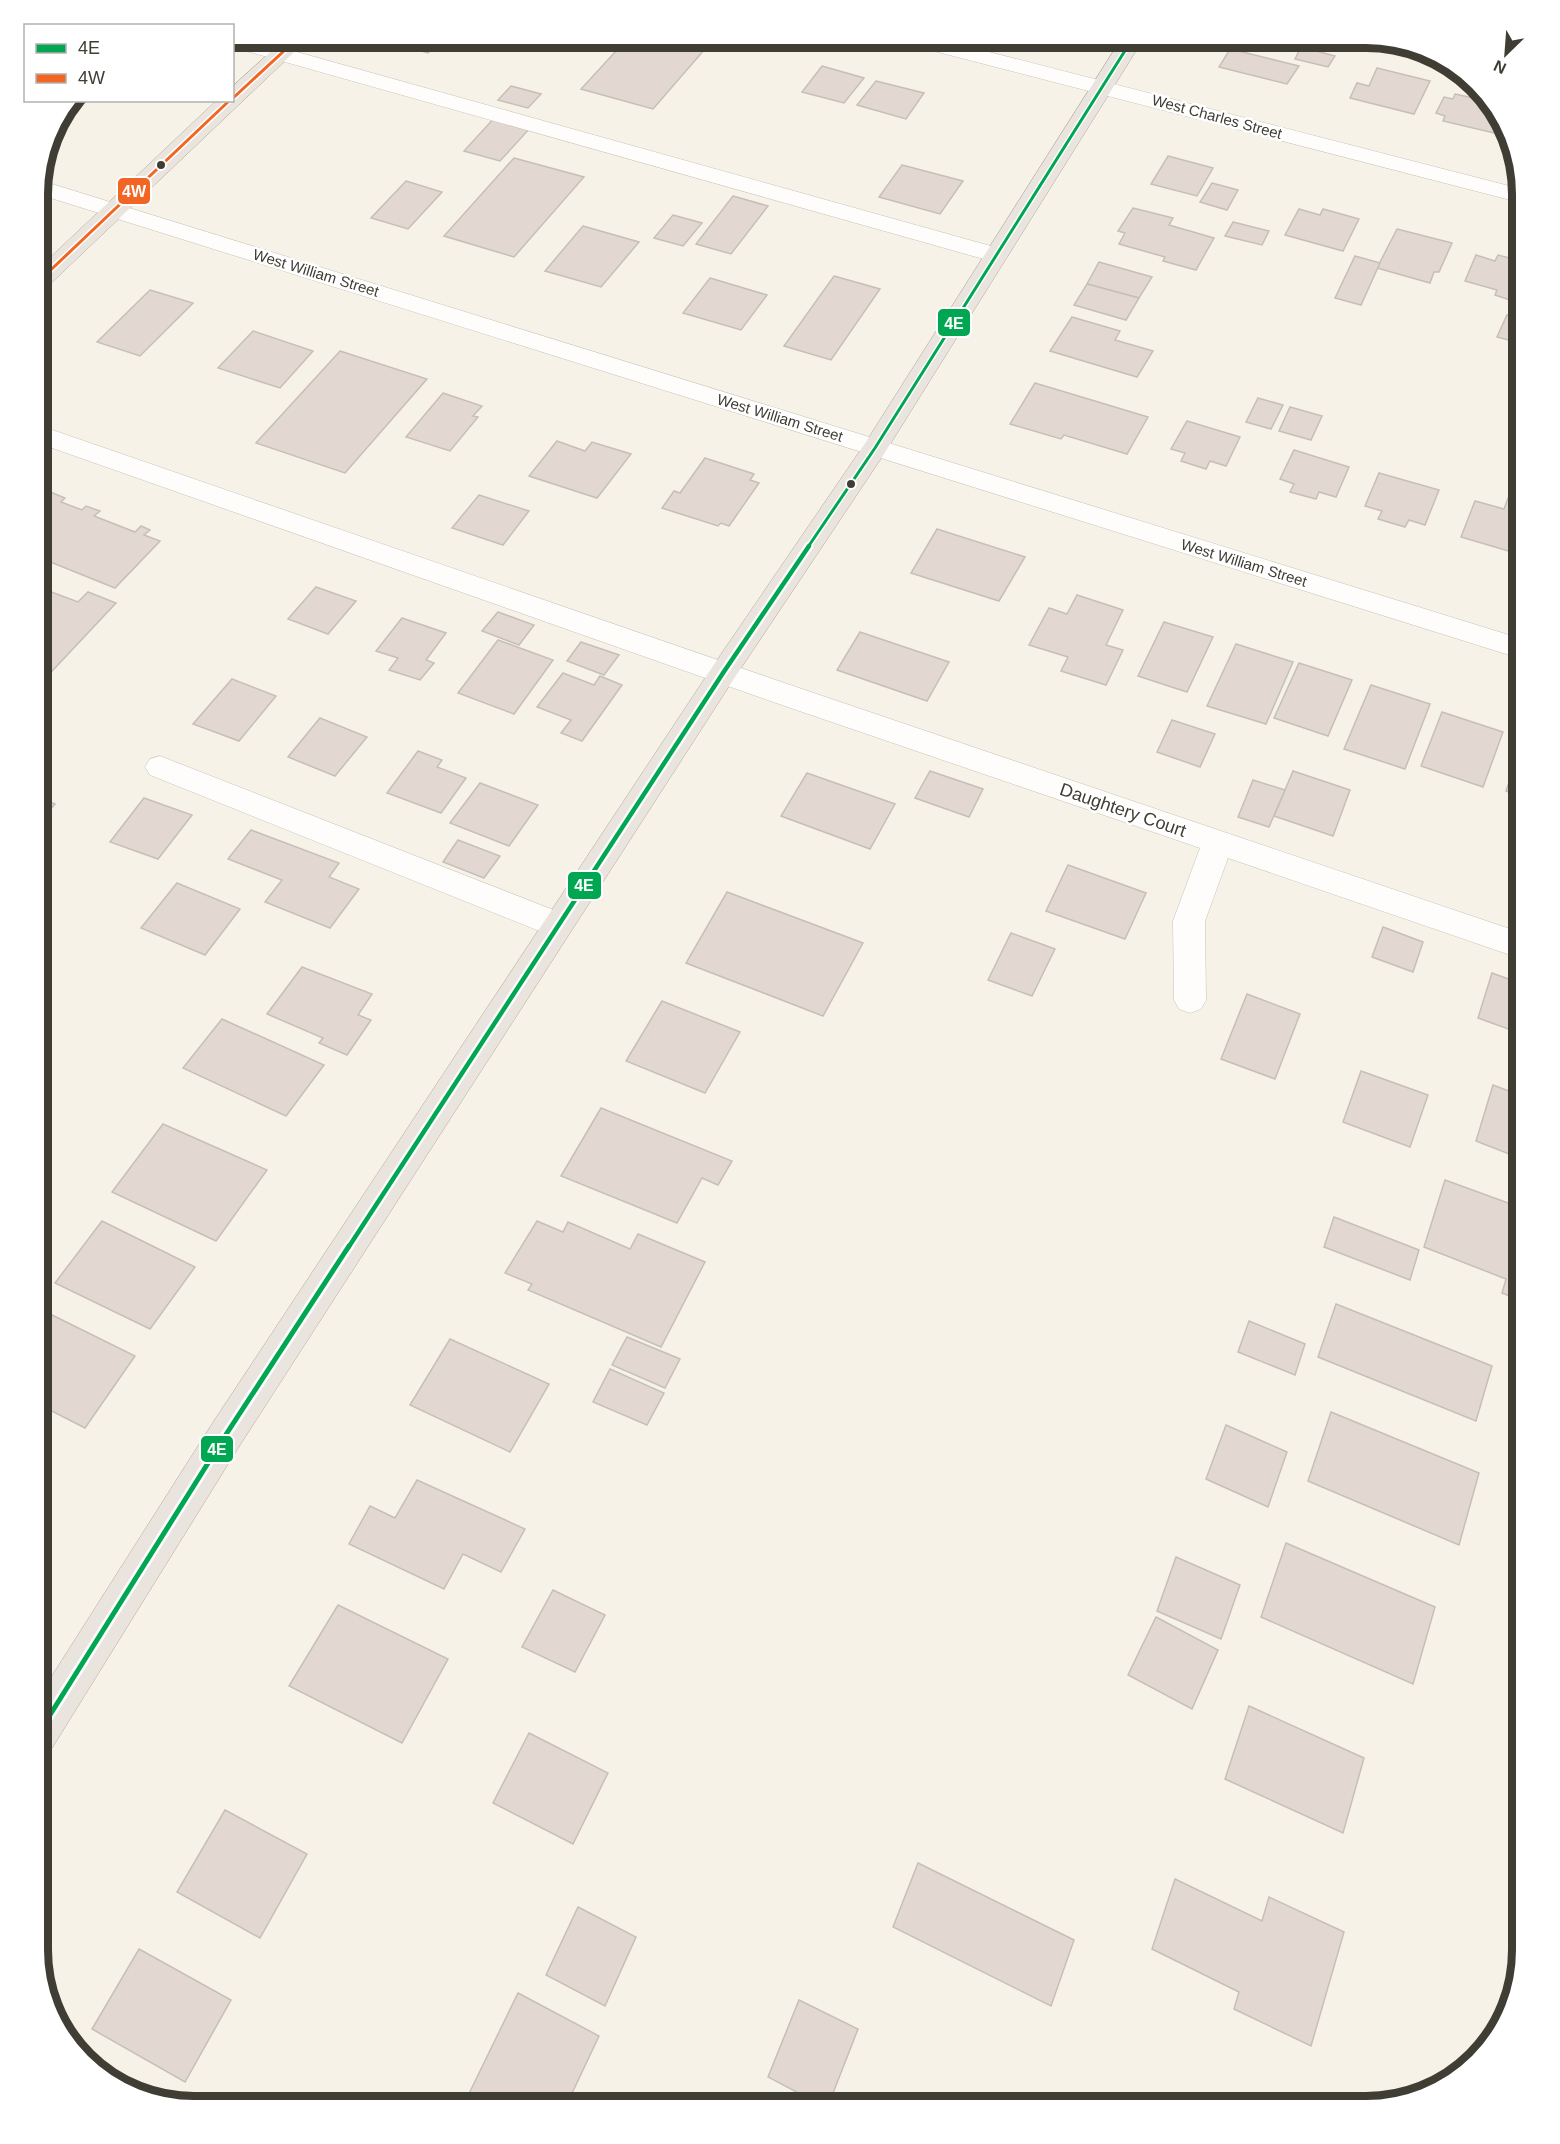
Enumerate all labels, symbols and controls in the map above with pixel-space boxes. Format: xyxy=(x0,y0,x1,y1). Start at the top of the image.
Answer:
legend xyxy=(24,24,234,102)
north arrow xyxy=(1476,24,1536,84)
text: 4E xyxy=(78,38,100,58)
text: N xyxy=(1491,57,1509,77)
text: 4W xyxy=(78,68,105,88)
street label: West Charles Street xyxy=(1150,91,1285,142)
unlabelled marker xyxy=(155,159,167,171)
line badge: 4W xyxy=(117,177,151,205)
text: 4W xyxy=(122,183,147,200)
street label: West William Street xyxy=(251,245,382,300)
line badge: 4E xyxy=(937,308,971,337)
text: 4E xyxy=(944,315,964,332)
street label: West William Street xyxy=(715,390,846,445)
unlabelled marker xyxy=(845,478,857,490)
street label: West William Street xyxy=(1179,535,1310,590)
street label: Daughtery Court xyxy=(1057,779,1189,841)
line badge: 4E xyxy=(567,871,602,900)
text: 4E xyxy=(574,877,594,894)
line badge: 4E xyxy=(200,1435,234,1463)
text: 4E xyxy=(207,1441,227,1458)

